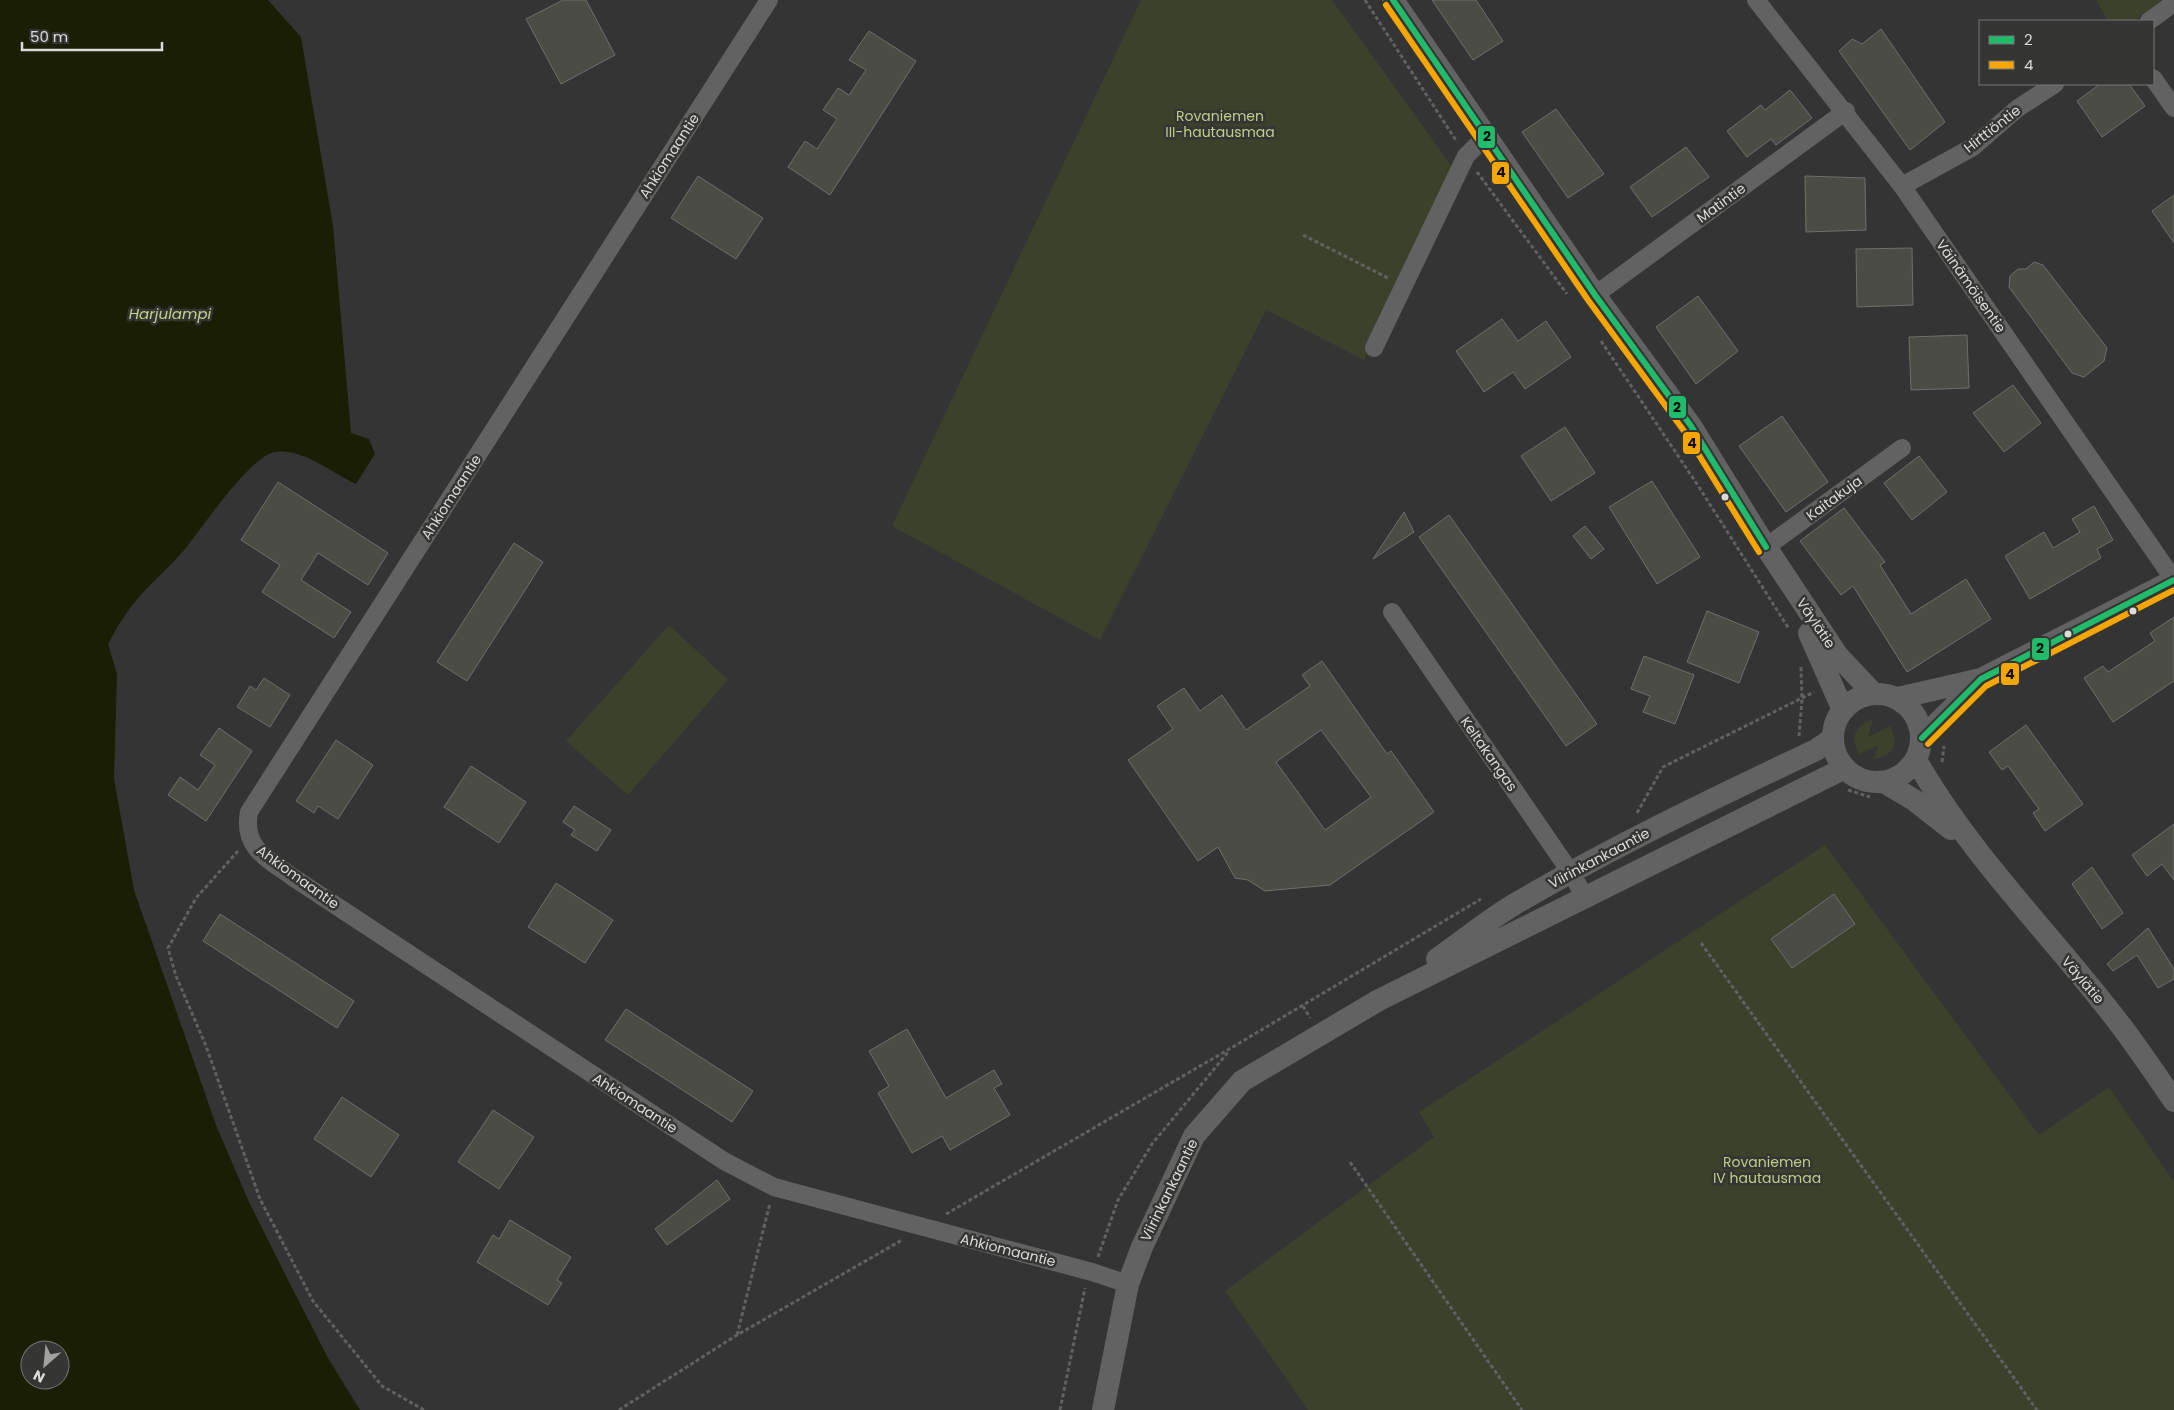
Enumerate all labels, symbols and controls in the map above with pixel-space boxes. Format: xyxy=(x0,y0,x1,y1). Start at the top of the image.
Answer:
scale bar xyxy=(22,20,162,52)
legend xyxy=(1979,20,2154,85)
text: 50 m xyxy=(30,26,68,47)
text: 2 xyxy=(2024,29,2033,50)
text: 4 xyxy=(2024,54,2033,75)
street label: Hirttiöntie xyxy=(1959,100,2025,158)
park label: Rovaniemen III-hautausmaa xyxy=(1165,106,1275,142)
street label: Ahkiomaantie xyxy=(634,109,704,202)
line badge: 2 xyxy=(1477,125,1496,149)
text: 2 xyxy=(1483,126,1491,146)
line badge: 4 xyxy=(1491,161,1510,185)
text: 4 xyxy=(1496,162,1506,182)
street label: Matintie xyxy=(1692,178,1750,228)
street label: Väinämöisentie xyxy=(1931,235,2011,337)
water label: Harjulampi xyxy=(129,303,212,324)
line badge: 2 xyxy=(1668,395,1687,419)
text: 2 xyxy=(1673,397,1681,417)
line badge: 4 xyxy=(1682,431,1701,455)
text: 4 xyxy=(1687,433,1697,453)
street label: Ahkiomaantie xyxy=(416,450,486,543)
street label: Kaitakuja xyxy=(1802,471,1866,525)
unlabelled marker xyxy=(1720,492,1730,502)
street label: Väylätie xyxy=(1792,594,1840,652)
unlabelled marker xyxy=(2128,606,2138,616)
unlabelled marker xyxy=(2063,629,2073,639)
line badge: 2 xyxy=(2031,637,2050,661)
text: 2 xyxy=(2036,638,2044,658)
line badge: 4 xyxy=(2000,662,2020,686)
text: 4 xyxy=(2005,664,2015,684)
street label: Keltakangas xyxy=(1456,713,1522,795)
street label: Viirinkankaantie xyxy=(1545,823,1653,893)
street label: Ahkiomaantie xyxy=(253,840,344,914)
street label: Väylätie xyxy=(2057,952,2109,1008)
street label: Ahkiomaantie xyxy=(589,1068,682,1138)
street label: Viirinkankaantie xyxy=(1135,1135,1203,1245)
park label: Rovaniemen IV hautausmaa xyxy=(1713,1152,1821,1188)
street label: Ahkiomaantie xyxy=(958,1228,1058,1272)
north arrow xyxy=(20,1340,70,1390)
text: N xyxy=(30,1365,48,1388)

